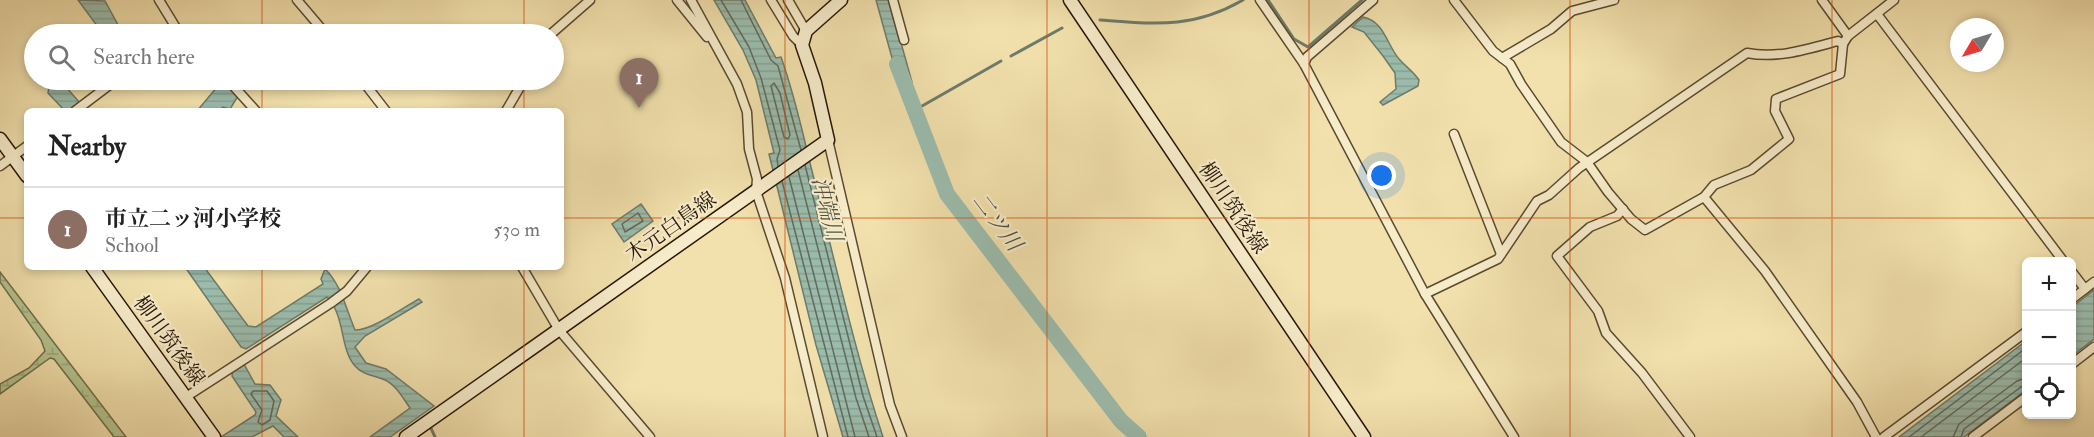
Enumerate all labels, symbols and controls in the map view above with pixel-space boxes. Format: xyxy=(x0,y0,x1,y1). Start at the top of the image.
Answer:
north arrow xyxy=(1950,18,2004,72)
search box xyxy=(24,24,564,90)
icon: search xyxy=(45,41,78,74)
text: Search here xyxy=(93,43,195,71)
pin: 1 xyxy=(620,58,658,108)
text: Nearby xyxy=(48,131,126,163)
street label: 柳川筑後線 xyxy=(1192,157,1274,259)
your location xyxy=(1367,161,1396,190)
water label: 沖端川 xyxy=(805,174,849,246)
street label: 木元白鳥線 xyxy=(620,186,722,268)
water label: 二ツ川 xyxy=(966,187,1029,258)
text: 市立二ッ河小学校 xyxy=(105,205,281,233)
text: 1 xyxy=(64,217,71,242)
text: 530 m xyxy=(494,217,540,242)
text: School xyxy=(105,233,159,258)
map controls xyxy=(2022,257,2076,419)
button: + xyxy=(2022,257,2076,311)
street label: 柳川筑後線 xyxy=(127,291,211,391)
button: − xyxy=(2022,311,2076,365)
button: locate xyxy=(2022,365,2076,419)

